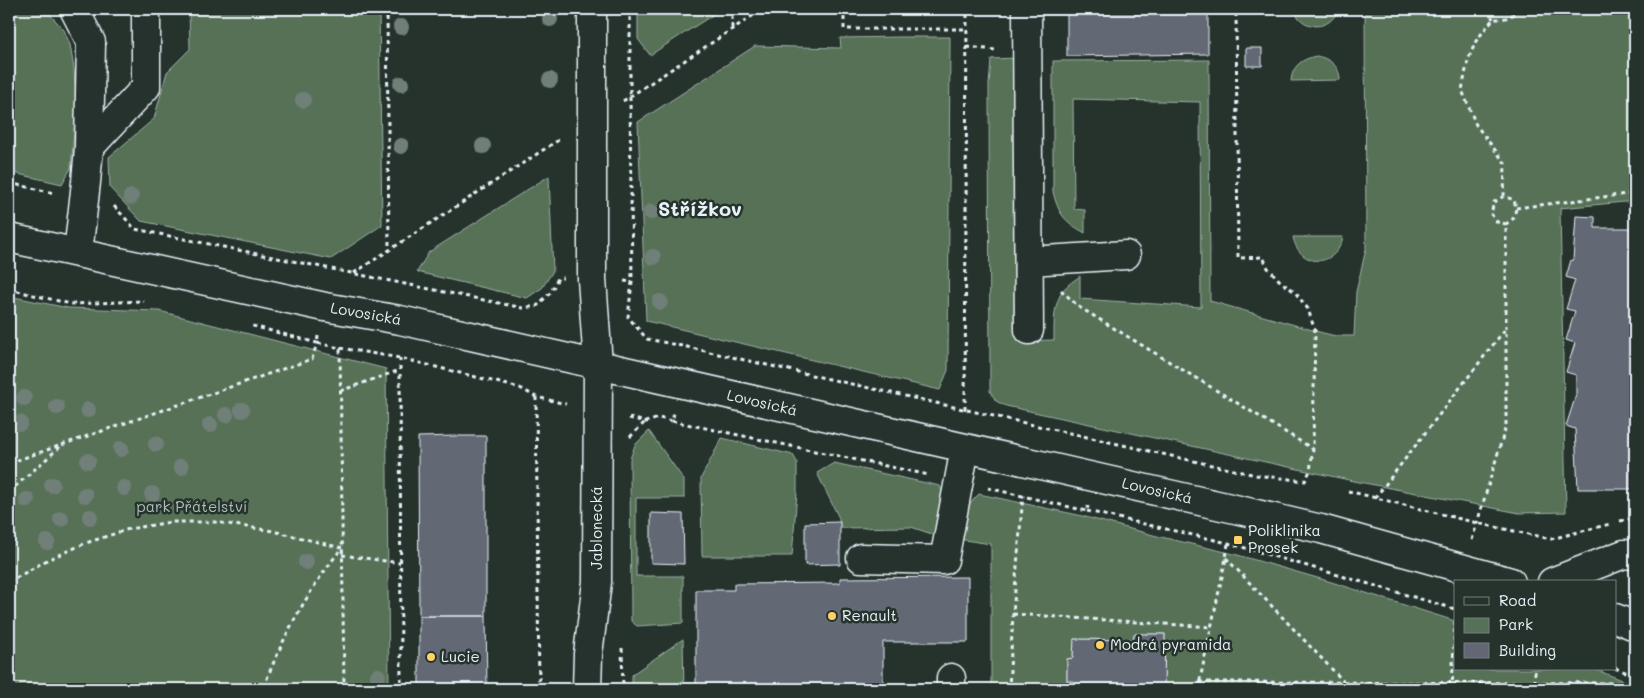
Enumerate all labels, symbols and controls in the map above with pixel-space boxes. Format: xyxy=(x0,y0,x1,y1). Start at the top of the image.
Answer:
district label: Střížkov xyxy=(658,195,742,221)
street label: Lovosická xyxy=(329,297,403,329)
street label: Lovosická xyxy=(725,384,799,420)
street label: Lovosická xyxy=(1120,472,1194,508)
street label: Jablonecká xyxy=(586,486,606,570)
park label: park Přátelství xyxy=(136,496,248,516)
place label: Poliklinika Prosek xyxy=(1248,520,1321,557)
marker: Poliklinika Prosek xyxy=(1232,534,1244,546)
legend xyxy=(1454,580,1616,670)
text: Road xyxy=(1499,590,1536,610)
place label: Renault xyxy=(842,605,897,625)
marker: Renault xyxy=(826,610,838,622)
text: Park xyxy=(1499,614,1533,634)
place label: Modrá pyramida xyxy=(1110,634,1231,654)
marker: Modrá pyramida xyxy=(1094,639,1106,651)
text: Building xyxy=(1499,640,1556,660)
place label: Lucie xyxy=(441,646,480,666)
marker: Lucie xyxy=(425,651,437,663)

